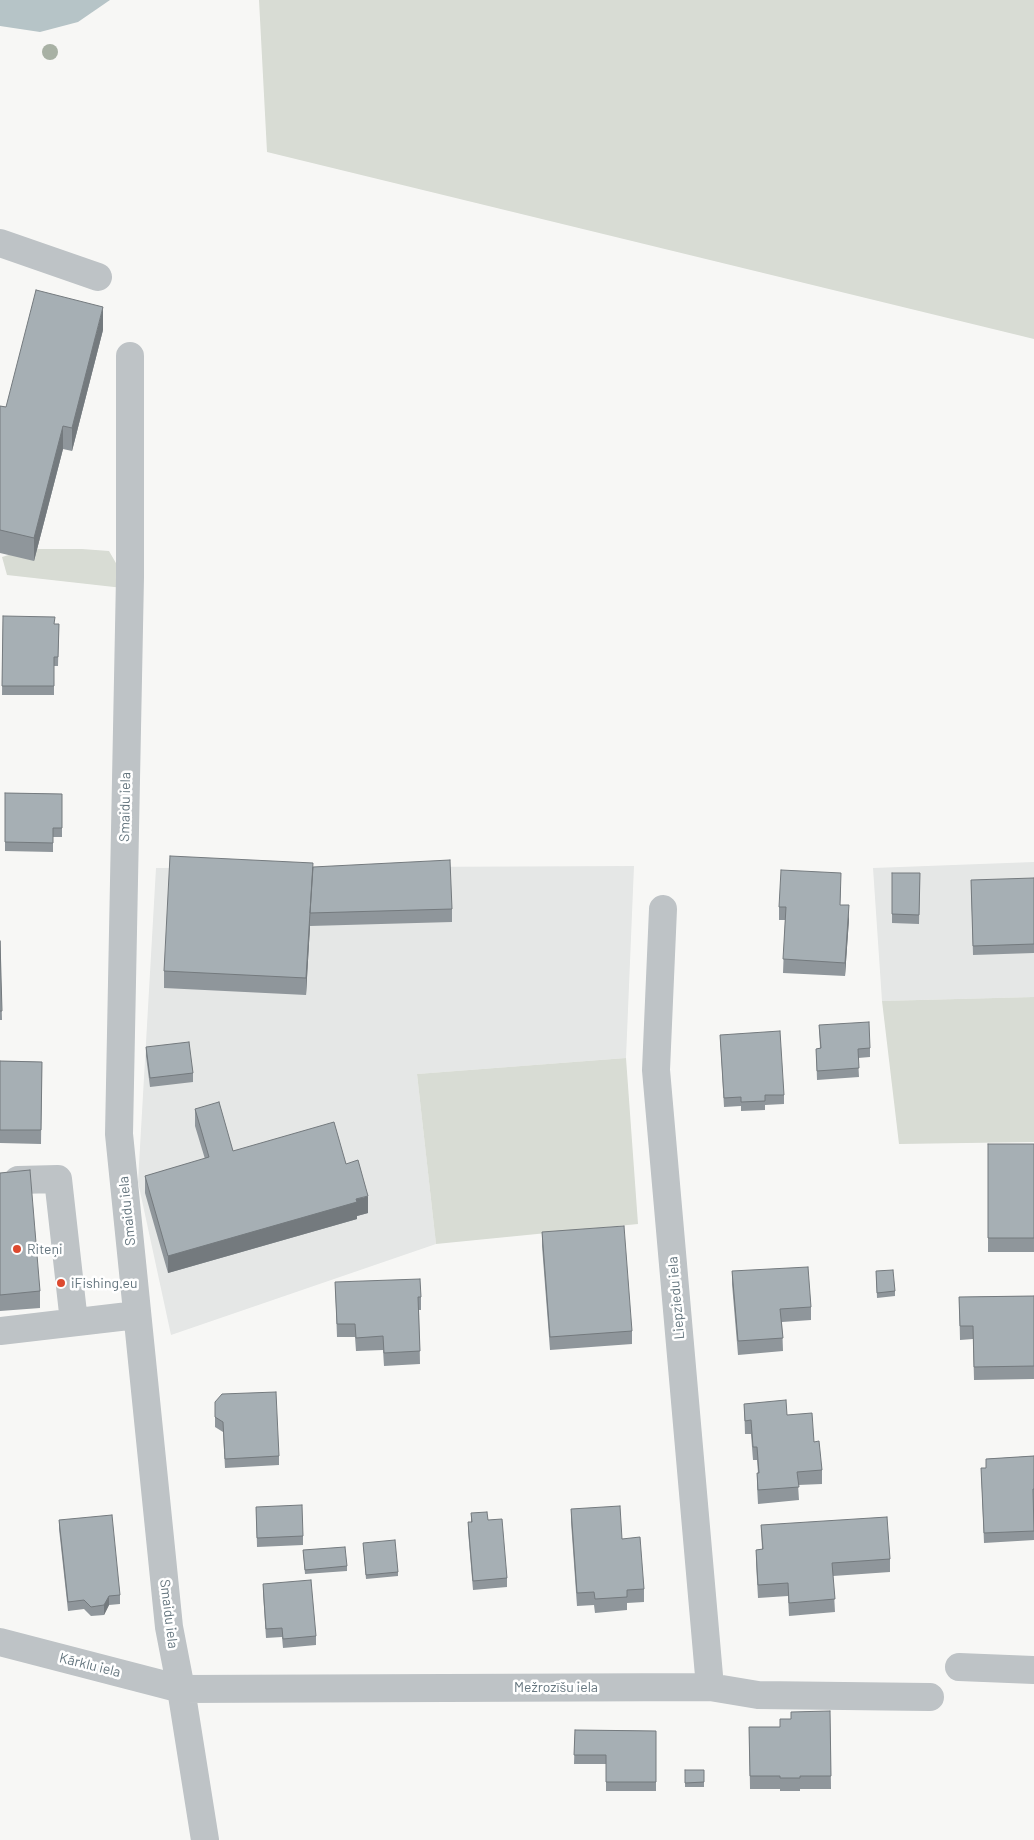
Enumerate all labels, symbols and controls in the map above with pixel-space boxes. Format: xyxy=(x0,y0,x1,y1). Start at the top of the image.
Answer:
street label: Smaidu iela xyxy=(116,772,134,842)
street label: Smaidu iela xyxy=(115,1175,139,1247)
place label: Riteņi xyxy=(27,1241,63,1257)
marker: Riteņi xyxy=(11,1243,23,1255)
street label: Liepziedu iela xyxy=(664,1256,688,1340)
place label: iFishing.eu xyxy=(71,1275,138,1291)
marker: iFishing.eu xyxy=(55,1277,67,1289)
street label: Smaidu iela xyxy=(156,1578,182,1650)
street label: Kārklu iela xyxy=(58,1649,122,1681)
street label: Mežrozīšu iela xyxy=(514,1679,598,1695)

